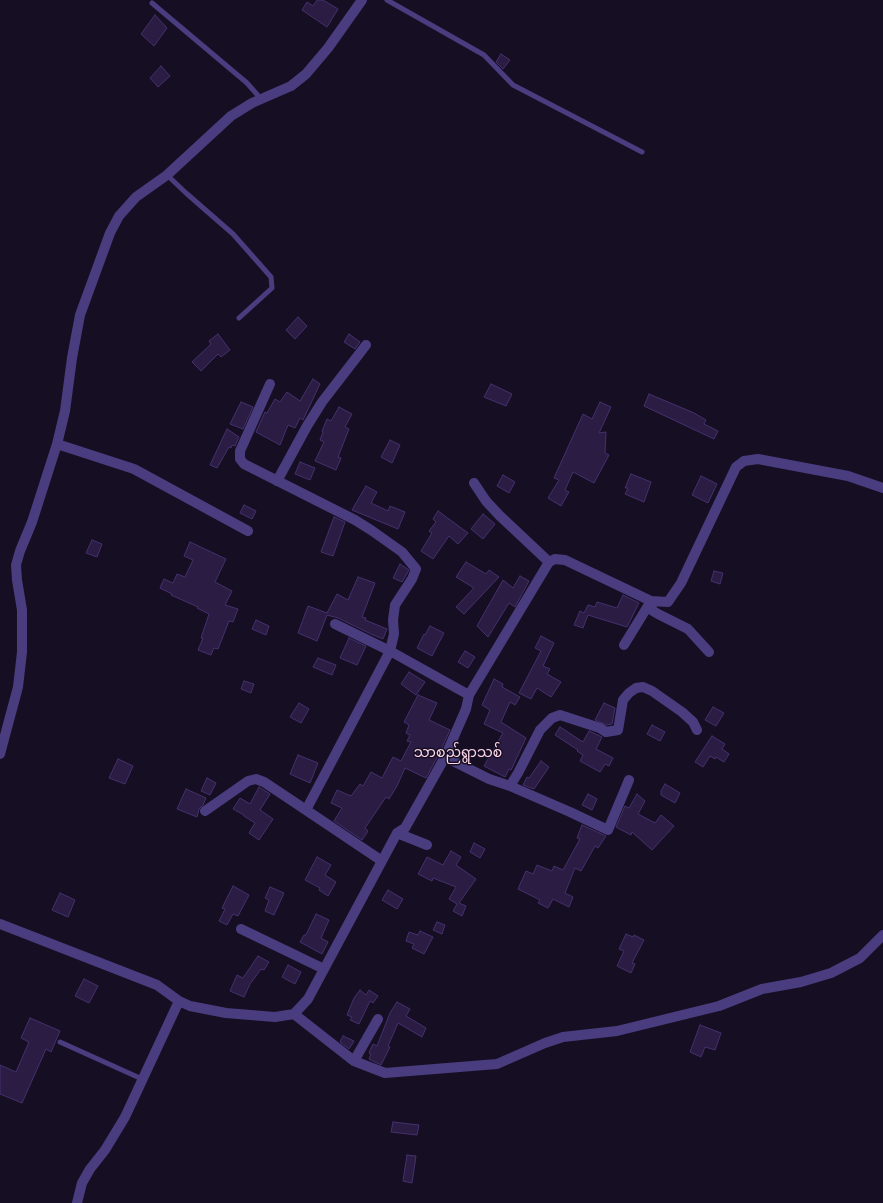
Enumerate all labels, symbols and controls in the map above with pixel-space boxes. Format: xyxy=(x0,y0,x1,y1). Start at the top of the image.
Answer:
district label: သာစည်ရွာသစ် xyxy=(414,745,502,761)

